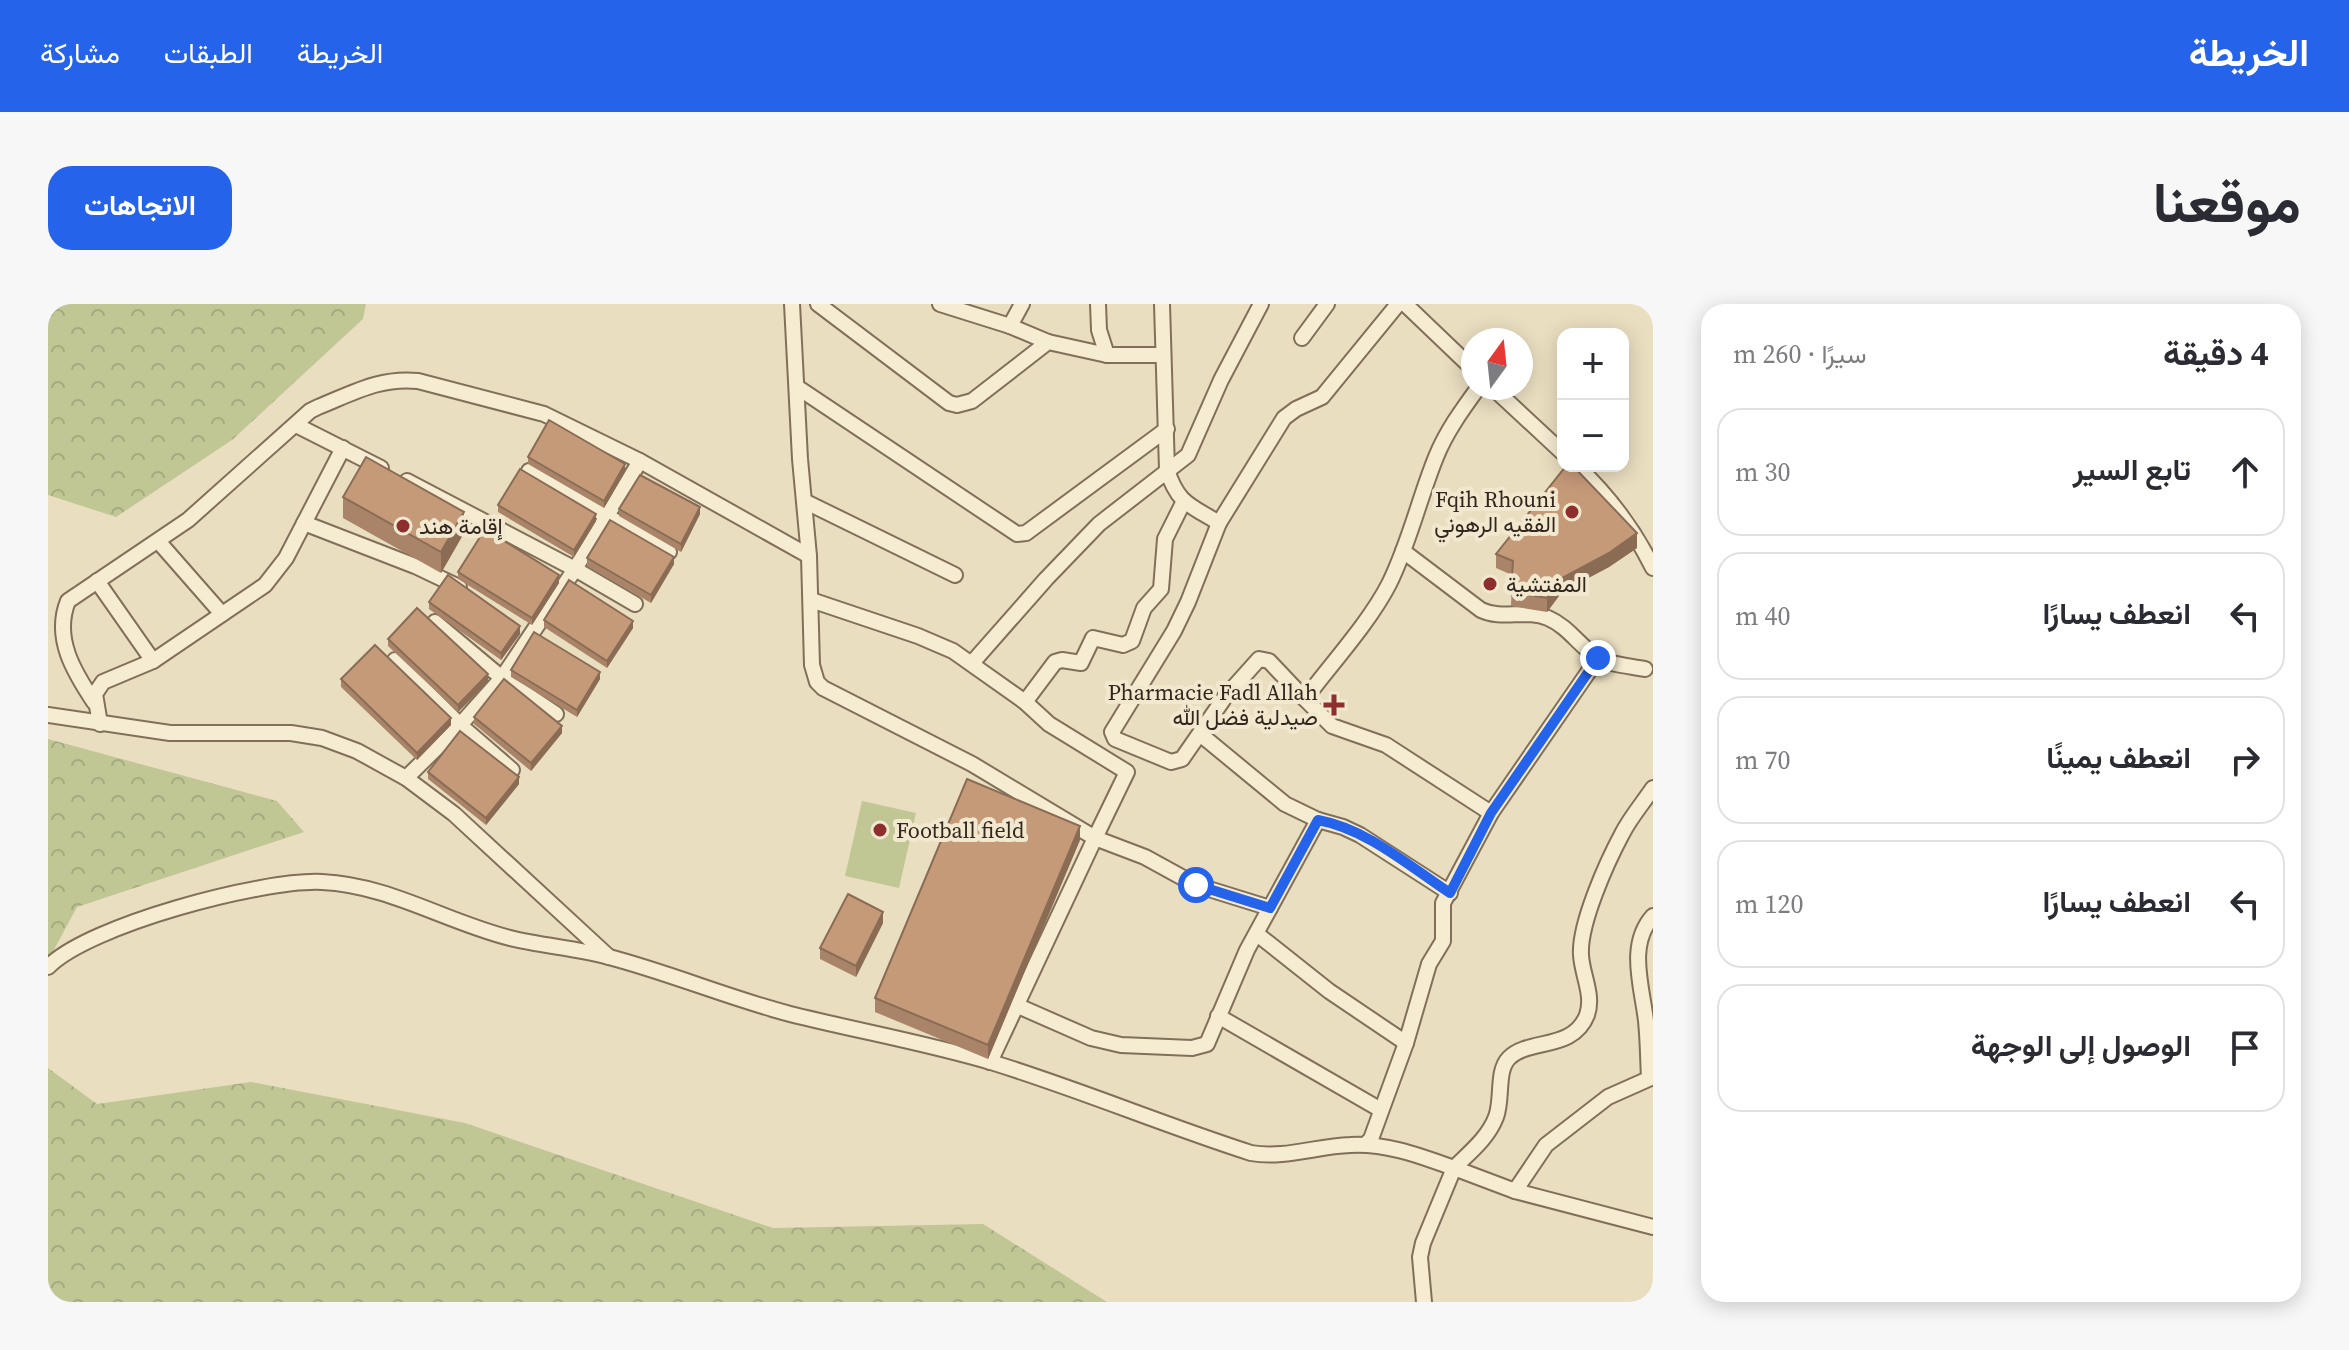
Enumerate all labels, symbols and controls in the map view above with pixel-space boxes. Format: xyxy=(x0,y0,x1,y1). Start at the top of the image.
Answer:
text: الخريطة xyxy=(2189,27,2309,79)
text: مشاركة xyxy=(40,34,120,72)
text: الطبقات xyxy=(164,34,253,72)
text: الخريطة xyxy=(297,34,383,72)
text: موقعنا xyxy=(2153,164,2301,241)
button: الاتجاهات xyxy=(48,166,232,250)
north arrow xyxy=(1461,328,1533,400)
map controls xyxy=(1557,328,1629,472)
button: + xyxy=(1557,328,1629,400)
text: 4 دقيقة xyxy=(2163,330,2269,376)
text: سيرًا · 260 m xyxy=(1733,336,1867,372)
button: − xyxy=(1557,400,1629,472)
text: تابع السير xyxy=(2073,449,2191,490)
icon: ahead xyxy=(2223,450,2267,494)
text: 30 m xyxy=(1735,454,1791,490)
place label: Fqih Rhouni الفقيه الرهوني xyxy=(1434,484,1556,543)
marker: Fqih Rhouni الفقيه الرهوني xyxy=(1563,503,1581,521)
place label: إقامة هند xyxy=(419,511,503,541)
marker: إقامة هند xyxy=(394,517,412,535)
place label: المفتشية xyxy=(1506,569,1587,599)
marker: المفتشية xyxy=(1481,575,1499,593)
text: انعطف يسارًا xyxy=(2043,593,2191,634)
icon: left xyxy=(2223,594,2267,638)
text: 40 m xyxy=(1735,598,1791,634)
route end xyxy=(1580,640,1616,676)
place label: Pharmacie Fadl Allah صيدلية فضل الله xyxy=(1108,677,1318,732)
marker: Pharmacie Fadl Allah صيدلية فضل الله xyxy=(1325,696,1343,714)
text: انعطف يمينًا xyxy=(2046,737,2191,778)
icon: right xyxy=(2223,738,2267,782)
text: 70 m xyxy=(1735,742,1791,778)
place label: Football field xyxy=(896,815,1025,845)
marker: Football field xyxy=(871,821,889,839)
route start xyxy=(1178,867,1214,903)
text: انعطف يسارًا xyxy=(2043,881,2191,922)
icon: left xyxy=(2223,882,2267,926)
text: 120 m xyxy=(1735,886,1804,922)
text: الوصول إلى الوجهة xyxy=(1971,1025,2191,1066)
icon: arrive xyxy=(2223,1026,2267,1070)

